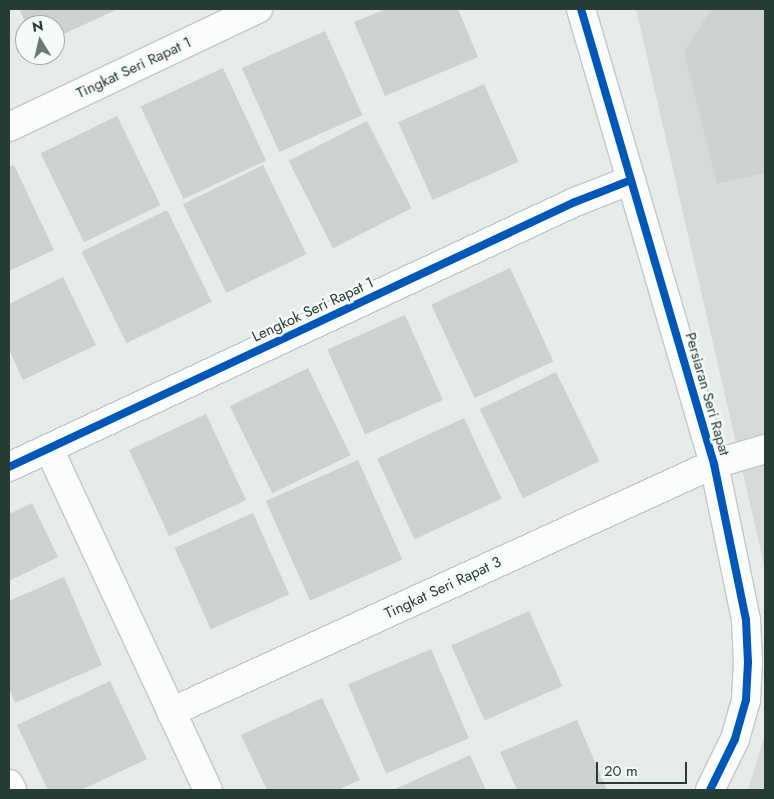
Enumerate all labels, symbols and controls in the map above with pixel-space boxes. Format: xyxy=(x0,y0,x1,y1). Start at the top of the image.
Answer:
north arrow xyxy=(15,15,65,65)
text: N xyxy=(31,15,45,37)
street label: Tingkat Seri Rapat 1 xyxy=(74,33,194,103)
street label: Lengkok Seri Rapat 1 xyxy=(249,274,377,346)
street label: Persiaran Seri Rapat xyxy=(681,330,733,458)
street label: Tingkat Seri Rapat 3 xyxy=(382,553,504,623)
scale bar xyxy=(599,752,690,784)
text: 20 m xyxy=(604,760,638,782)

